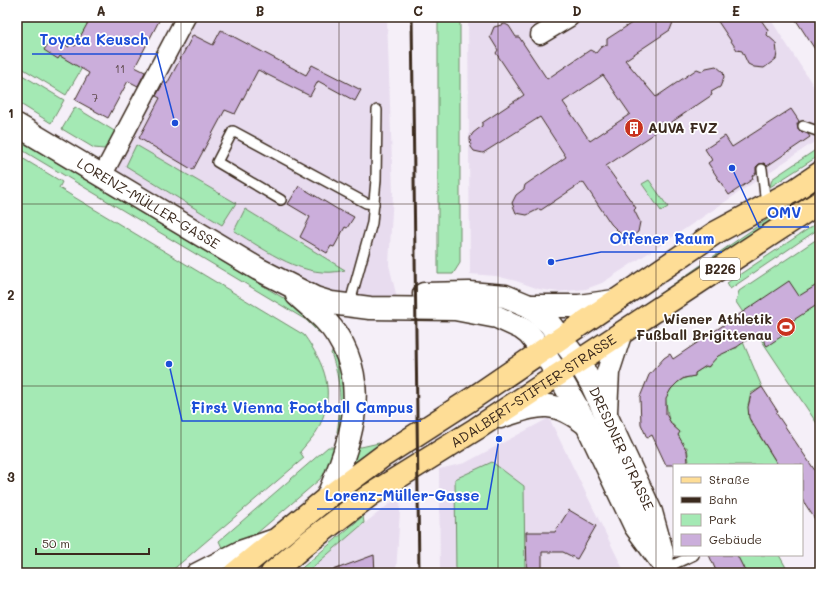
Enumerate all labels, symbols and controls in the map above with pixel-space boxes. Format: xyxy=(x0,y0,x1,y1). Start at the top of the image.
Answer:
text: A xyxy=(96,2,106,19)
text: B xyxy=(256,2,265,19)
text: C xyxy=(413,2,423,19)
text: D xyxy=(572,2,582,19)
text: E xyxy=(732,2,740,19)
callout: Toyota Keusch xyxy=(32,27,157,54)
text: Toyota Keusch xyxy=(39,29,149,49)
house number: 11 xyxy=(115,60,125,76)
house number: 7 xyxy=(92,89,99,105)
text: 1 xyxy=(8,104,14,121)
building icon: AUVA FVZ xyxy=(623,117,645,139)
place label: AUVA FVZ xyxy=(648,118,718,137)
street label: LORENZ-MÜLLER-GASSE xyxy=(74,153,224,253)
callout: OMV xyxy=(759,200,809,227)
text: OMV xyxy=(767,202,801,222)
callout: Offener Raum xyxy=(601,225,722,252)
text: Offener Raum xyxy=(610,228,714,248)
road number: B226 xyxy=(700,258,740,280)
text: 2 xyxy=(7,286,15,303)
place label: Wiener Athletik Fußball Brigittenau xyxy=(636,309,772,344)
sports icon: Wiener Athletik Fußball Brigittenau xyxy=(775,316,797,338)
street label: ADALBERT-STIFTER-STRASSE xyxy=(447,329,620,452)
street label: DRESDNER STRASSE xyxy=(585,383,659,513)
callout: First Vienna Football Campus xyxy=(182,394,421,421)
text: First Vienna Football Campus xyxy=(191,397,413,417)
legend xyxy=(673,464,803,556)
text: 3 xyxy=(7,468,15,485)
text: Straße xyxy=(709,471,750,487)
callout: Lorenz-Müller-Gasse xyxy=(317,482,487,509)
text: Lorenz-Müller-Gasse xyxy=(325,485,479,505)
text: Bahn xyxy=(709,491,737,507)
text: Park xyxy=(709,511,736,527)
scale bar xyxy=(36,530,149,556)
text: Gebäude xyxy=(709,531,762,547)
text: 50 m xyxy=(42,535,70,551)

